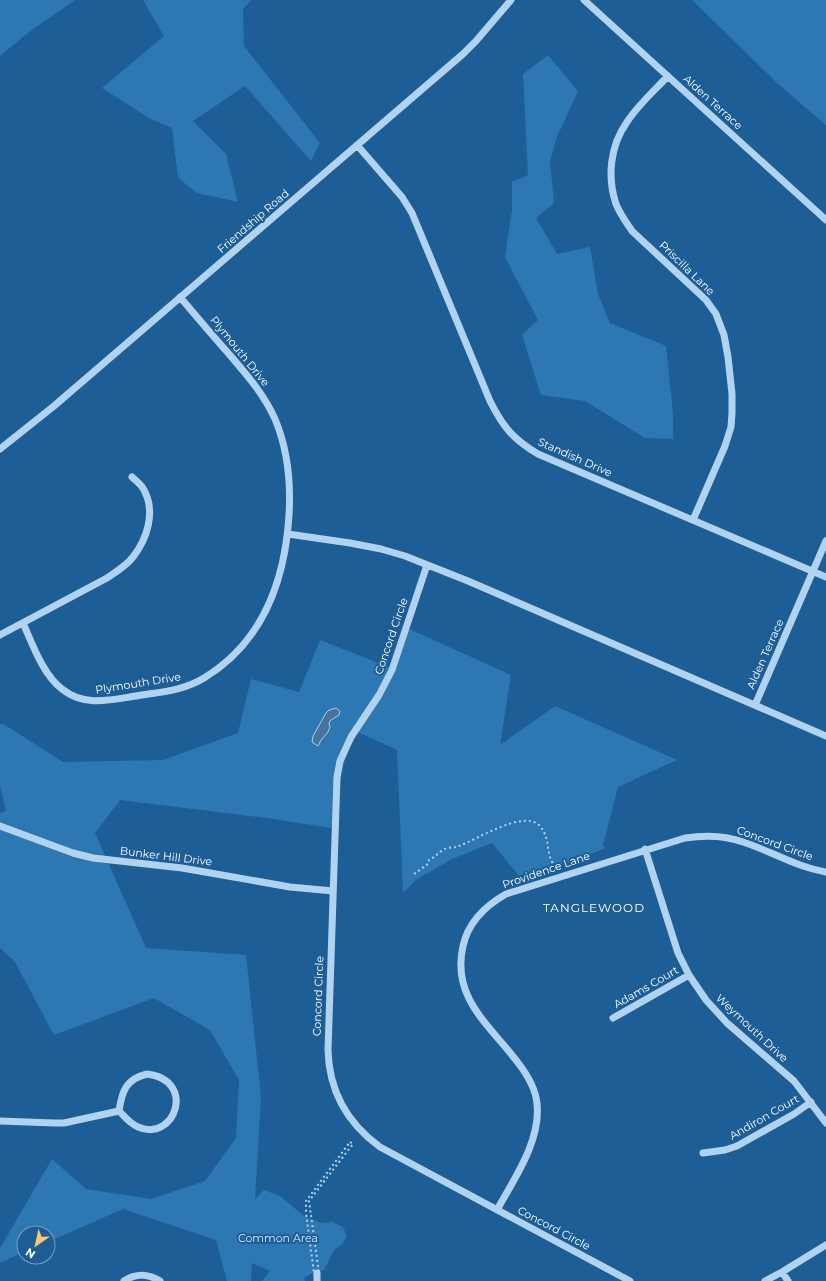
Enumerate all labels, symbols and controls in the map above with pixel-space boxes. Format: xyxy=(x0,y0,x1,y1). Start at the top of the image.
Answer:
street label: Alden Terrace xyxy=(680,72,746,133)
street label: Friendship Road xyxy=(214,186,292,256)
street label: Priscilla Lane xyxy=(656,238,718,298)
street label: Plymouth Drive xyxy=(207,313,273,389)
street label: Standish Drive xyxy=(536,434,615,480)
street label: Concord Circle xyxy=(371,595,411,676)
street label: Alden Terrace xyxy=(743,617,787,691)
street label: Plymouth Drive xyxy=(94,669,182,697)
street label: Concord Circle xyxy=(735,823,815,863)
street label: Bunker Hill Drive xyxy=(119,843,213,869)
street label: Providence Lane xyxy=(500,848,592,892)
district label: TANGLEWOOD xyxy=(543,900,645,915)
street label: Concord Circle xyxy=(310,955,326,1036)
street label: Adams Court xyxy=(611,963,681,1011)
street label: Weymouth Drive xyxy=(713,991,791,1065)
street label: Andiron Court xyxy=(727,1091,802,1143)
street label: Concord Circle xyxy=(515,1203,593,1253)
north arrow xyxy=(16,1225,56,1265)
park label: Common Area xyxy=(238,1231,318,1245)
text: N xyxy=(23,1245,38,1262)

